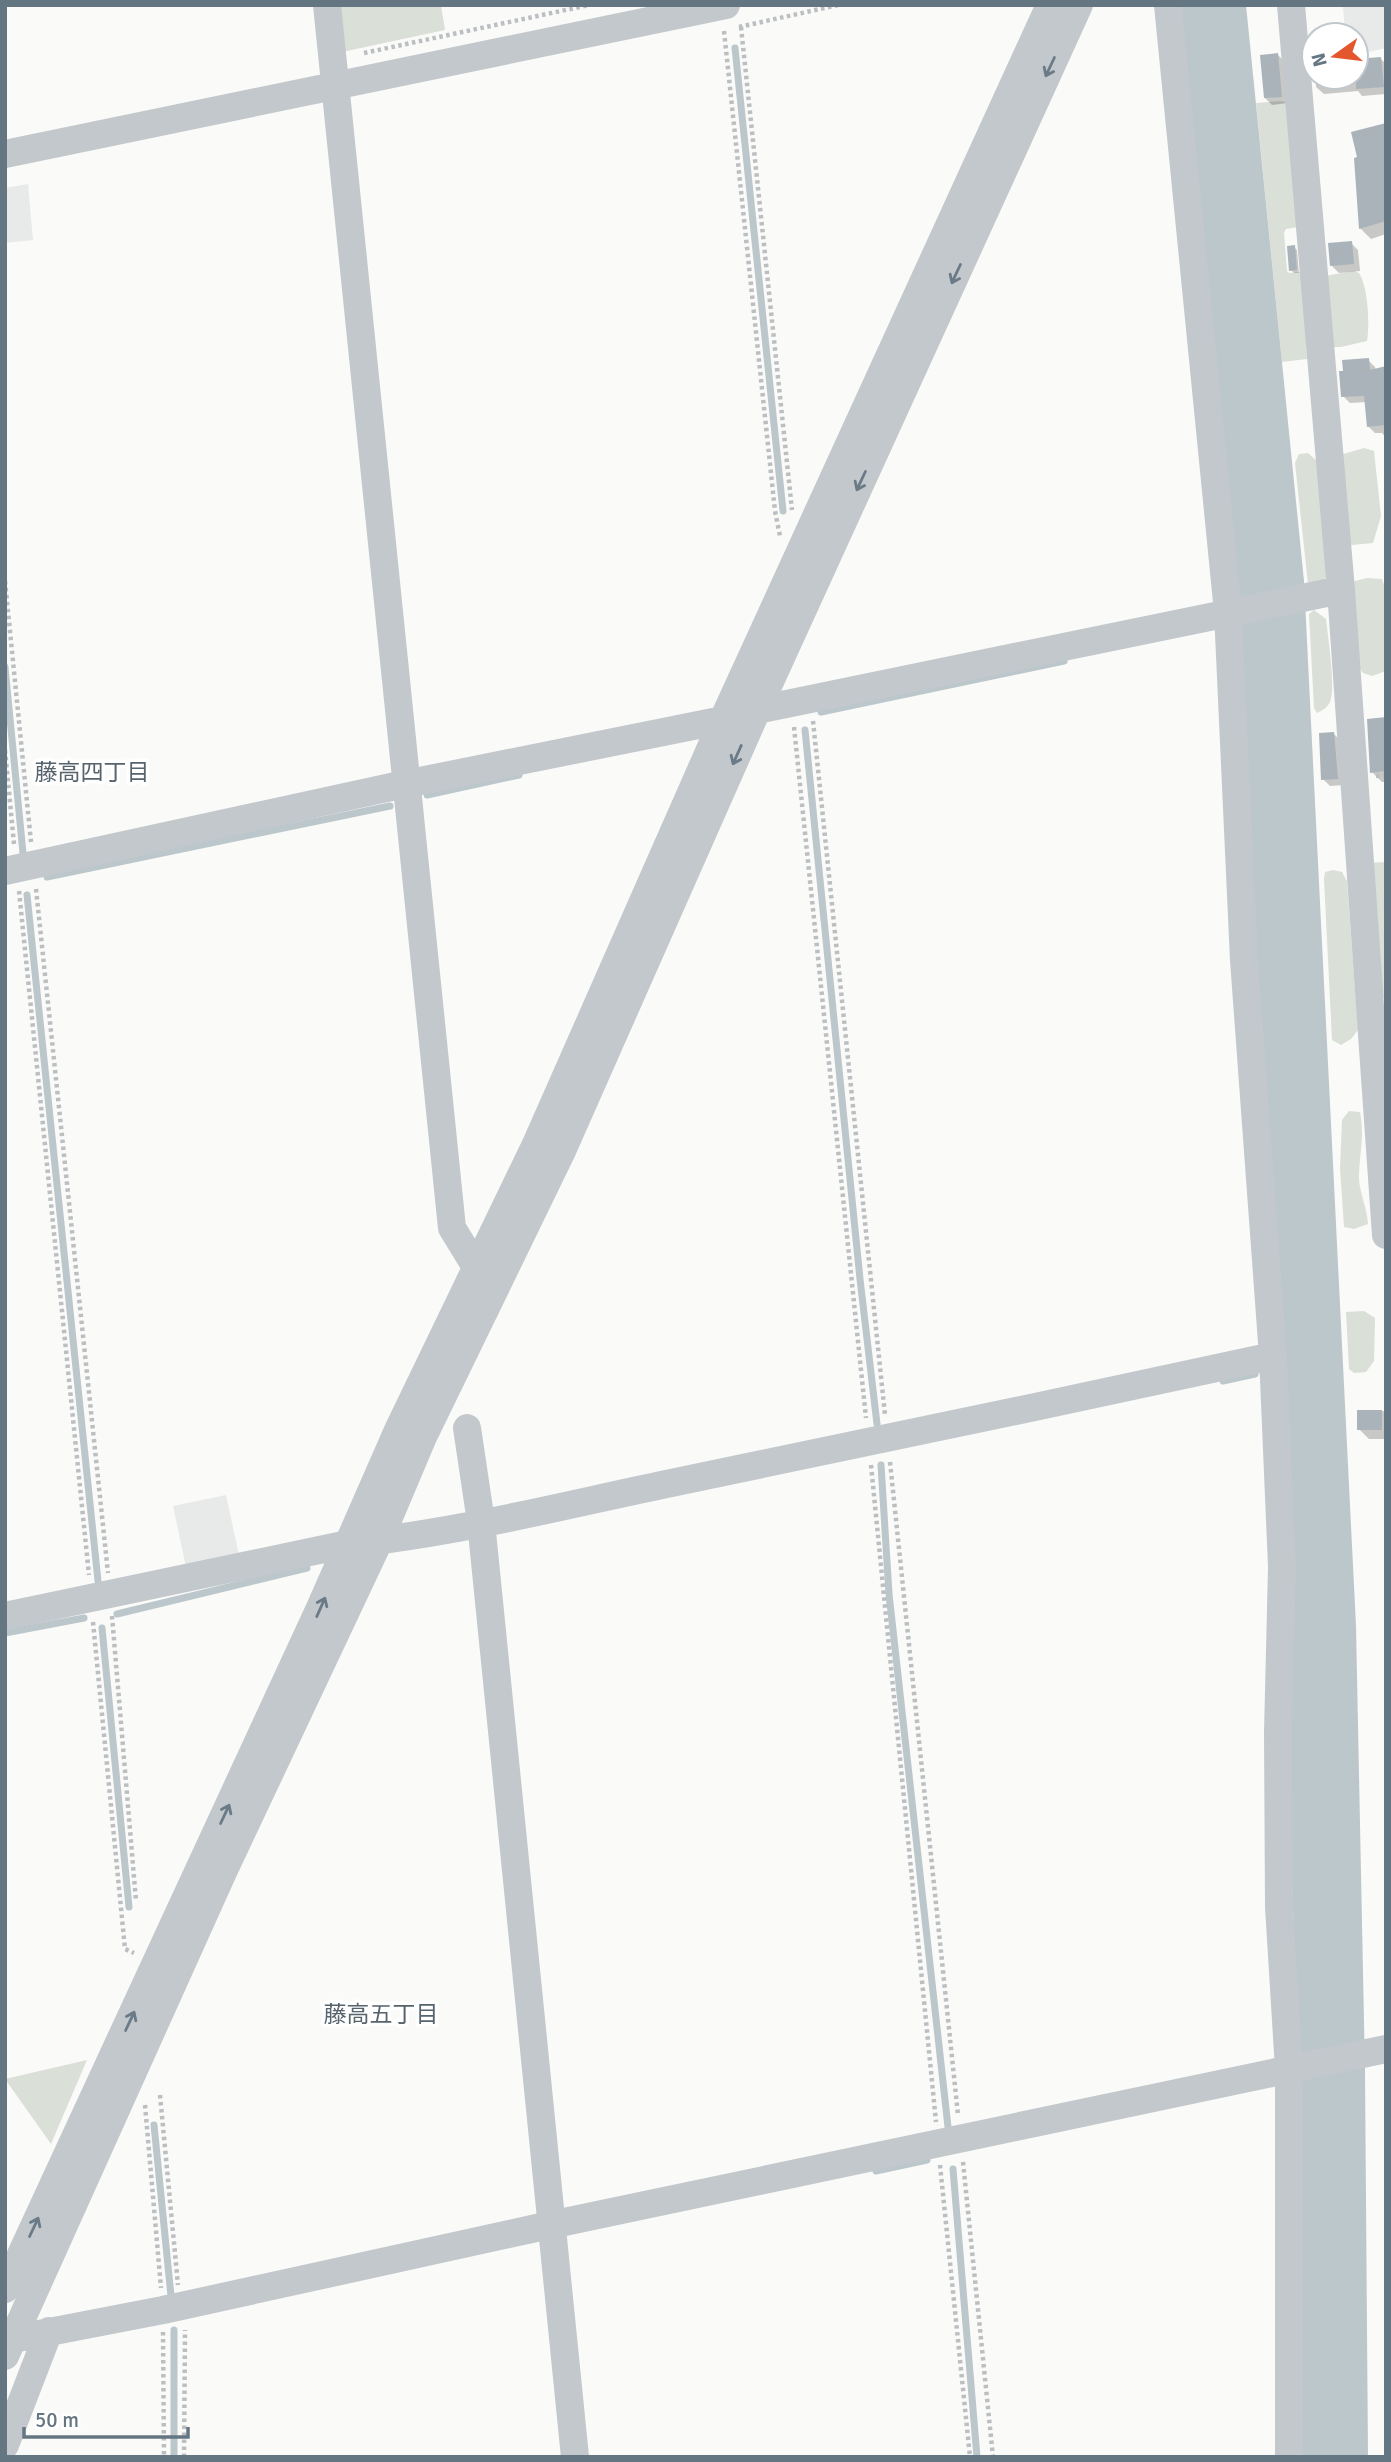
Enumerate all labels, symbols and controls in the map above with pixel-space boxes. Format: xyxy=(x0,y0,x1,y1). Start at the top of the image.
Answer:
north arrow xyxy=(1300,21,1370,91)
text: N xyxy=(1306,51,1333,69)
one-way arrow xyxy=(1043,56,1056,77)
one-way arrow xyxy=(949,263,962,284)
one-way arrow xyxy=(854,470,867,491)
one-way arrow xyxy=(730,744,743,765)
district label: 藤高四丁目 xyxy=(35,758,150,787)
one-way arrow xyxy=(314,1597,328,1618)
one-way arrow xyxy=(219,1804,232,1825)
district label: 藤高五丁目 xyxy=(324,2000,439,2029)
one-way arrow xyxy=(124,2010,137,2032)
one-way arrow xyxy=(28,2217,41,2238)
scale bar xyxy=(24,2396,189,2440)
text: 50 m xyxy=(35,2407,79,2433)

